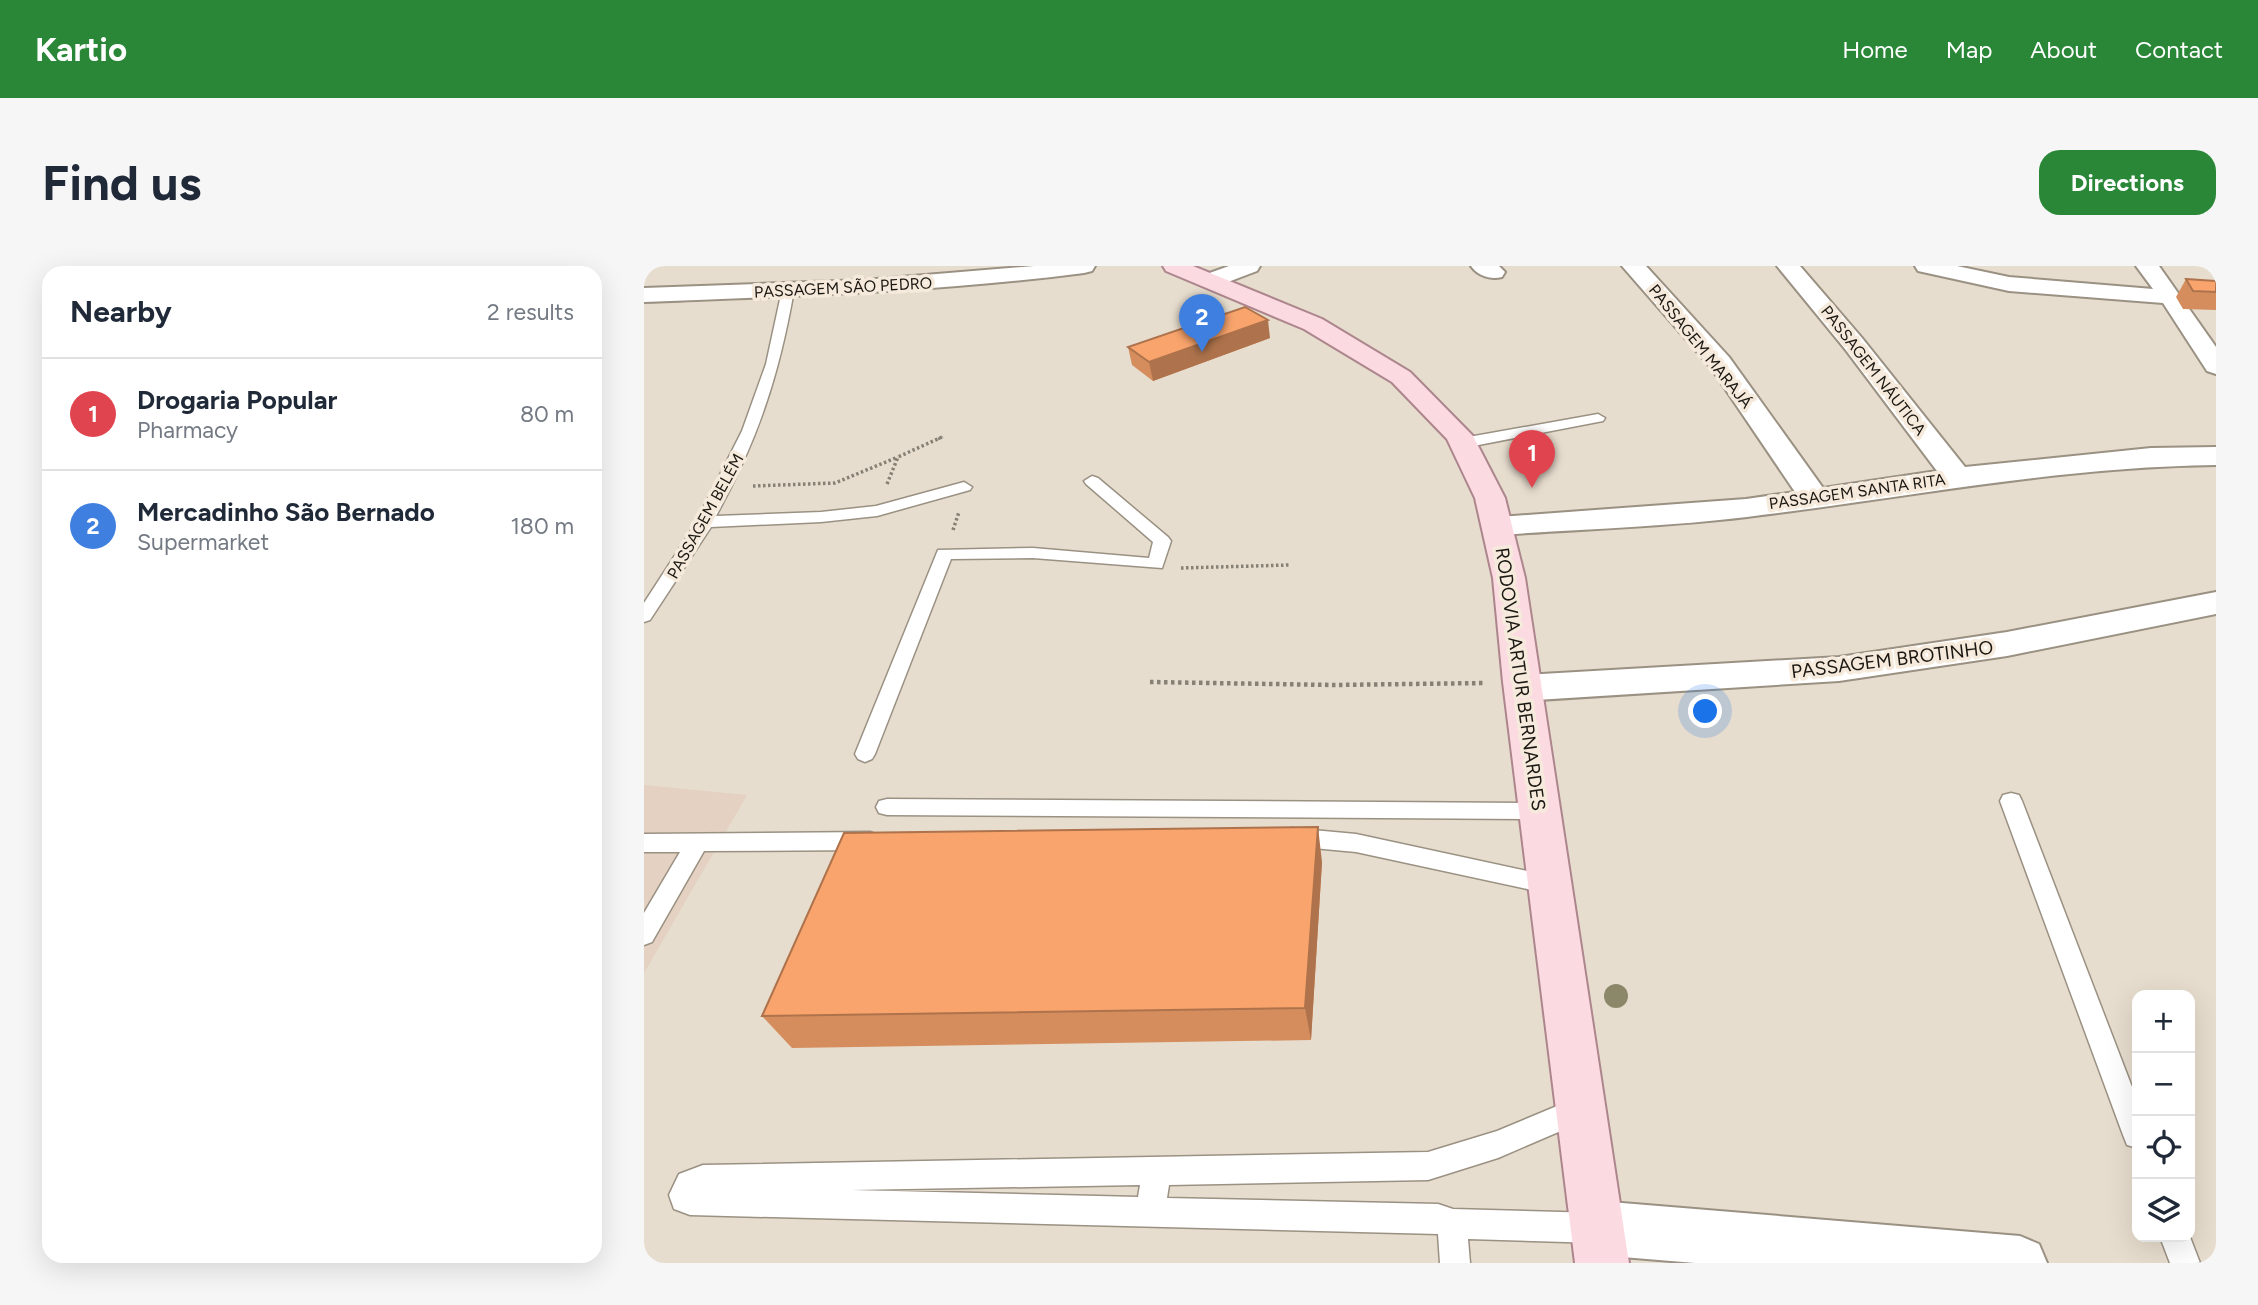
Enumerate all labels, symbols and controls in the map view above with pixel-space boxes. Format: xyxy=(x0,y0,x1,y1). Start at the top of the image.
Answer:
text: Kartio xyxy=(35,30,127,69)
text: Home xyxy=(1842,35,1908,64)
text: Map xyxy=(1946,35,1992,64)
text: About xyxy=(2030,35,2097,64)
text: Contact xyxy=(2135,35,2223,64)
button: Directions xyxy=(2039,150,2216,215)
text: Find us xyxy=(42,153,201,212)
street label: PASSAGEM SÃO PEDRO xyxy=(753,273,933,302)
street label: PASSAGEM MARAJÁ xyxy=(1645,281,1756,412)
text: Nearby xyxy=(70,293,172,330)
pin: 2 xyxy=(1179,294,1225,352)
text: 2 results xyxy=(487,298,574,326)
street label: PASSAGEM NÁUTICA xyxy=(1817,302,1930,439)
text: Drogaria Popular xyxy=(137,384,337,416)
text: 1 xyxy=(88,400,98,428)
text: 80 m xyxy=(520,400,574,428)
text: Pharmacy xyxy=(137,416,238,444)
pin: 1 xyxy=(1509,430,1555,488)
street label: PASSAGEM BELÉM xyxy=(663,450,748,582)
street label: PASSAGEM SANTA RITA xyxy=(1768,470,1947,513)
text: Mercadinho São Bernado xyxy=(137,496,435,528)
text: 2 xyxy=(86,512,100,540)
text: 180 m xyxy=(510,512,574,540)
text: Supermarket xyxy=(137,528,269,556)
street label: RODOVIA ARTUR BERNARDES xyxy=(1491,546,1550,812)
street label: PASSAGEM BROTINHO xyxy=(1790,636,1994,683)
your location xyxy=(1688,694,1722,728)
map controls xyxy=(2132,990,2195,1242)
button: + xyxy=(2132,990,2195,1053)
button: − xyxy=(2132,1053,2195,1116)
button: locate xyxy=(2132,1116,2195,1179)
button: layers xyxy=(2132,1179,2195,1242)

